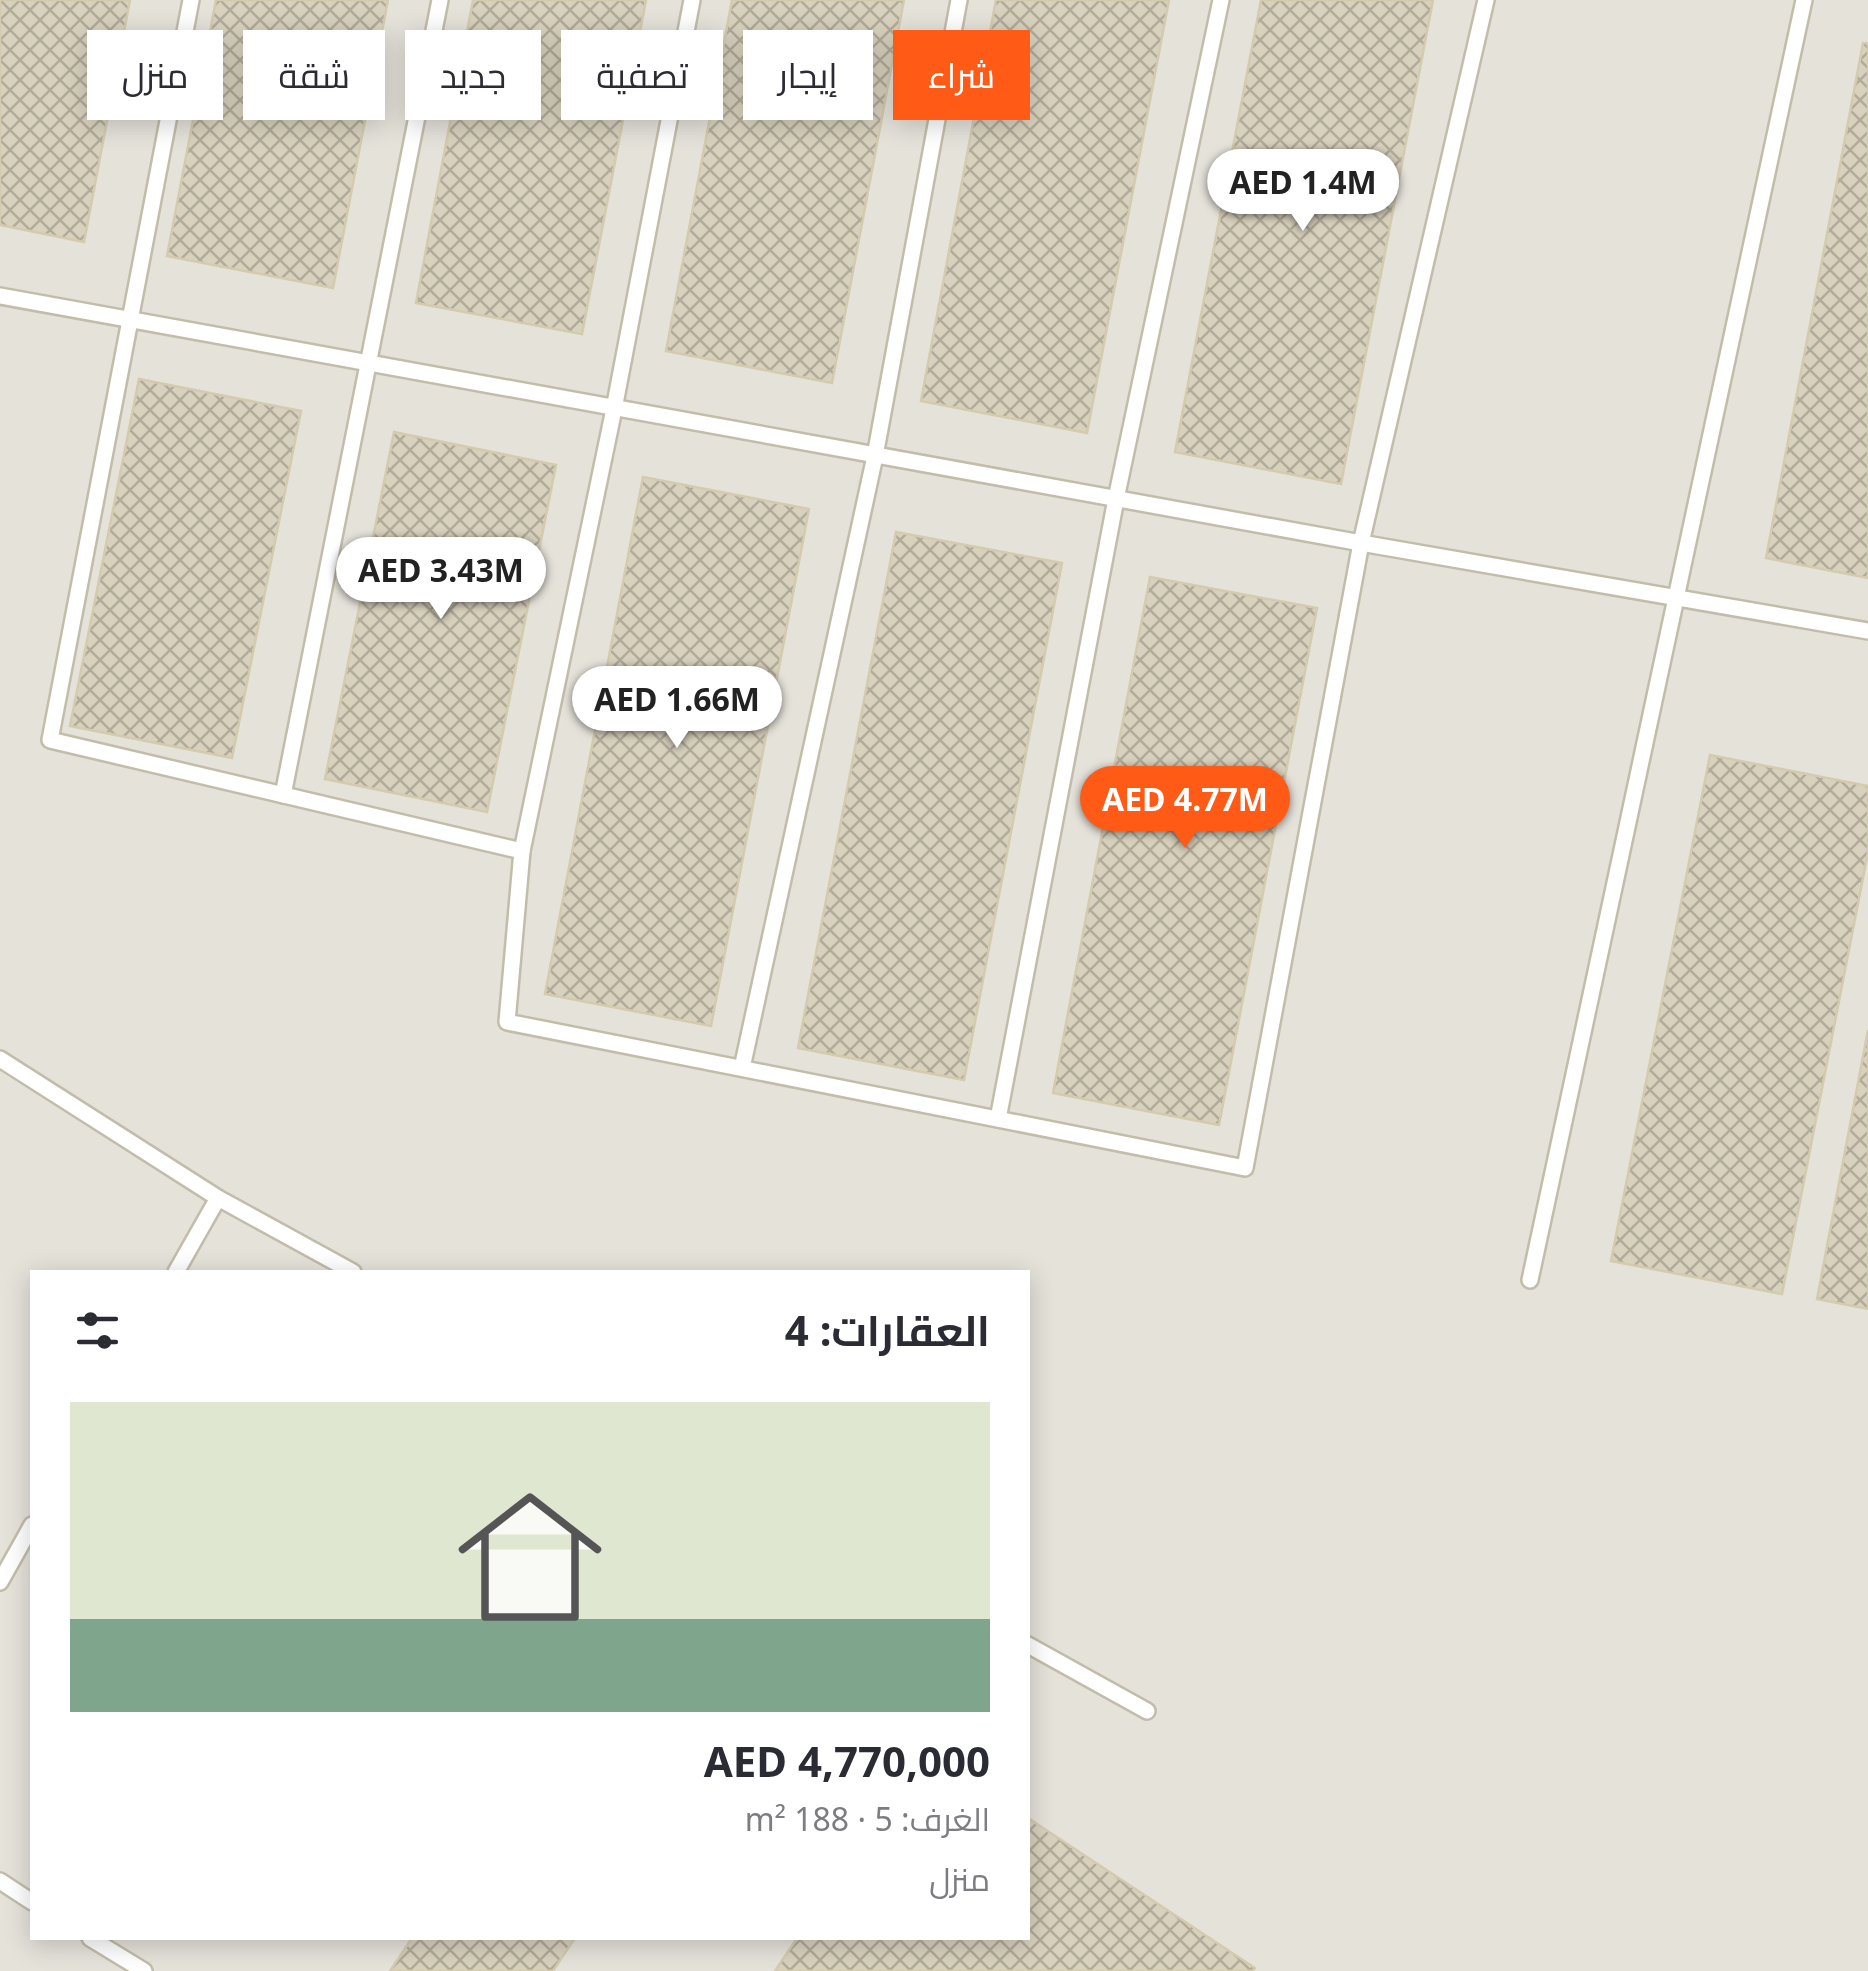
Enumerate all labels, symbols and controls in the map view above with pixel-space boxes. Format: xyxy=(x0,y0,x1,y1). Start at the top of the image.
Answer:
chip: منزل xyxy=(87,30,223,120)
chip: شقة xyxy=(243,30,385,120)
chip: جديد xyxy=(405,30,541,120)
chip: تصفية xyxy=(561,30,723,120)
chip: إيجار xyxy=(743,30,873,120)
chip: شراء xyxy=(893,30,1030,120)
pin: AED 1.4M xyxy=(1200,149,1406,234)
text: AED 1.4M xyxy=(1229,160,1377,203)
pin: AED 3.43M xyxy=(327,537,555,622)
text: AED 3.43M xyxy=(358,548,524,591)
pin: AED 1.66M xyxy=(563,666,791,751)
text: AED 1.66M xyxy=(594,677,760,720)
pin: AED 4.77M xyxy=(1071,766,1299,851)
text: AED 4.77M xyxy=(1102,777,1268,820)
text: العقارات: 4 xyxy=(785,1301,990,1358)
icon: filters xyxy=(70,1303,125,1358)
icon: home xyxy=(440,1467,620,1647)
text: AED 4,770,000 xyxy=(704,1732,990,1789)
text: الغرف: 5 · 188 m² xyxy=(745,1797,990,1840)
text: منزل xyxy=(929,1857,990,1900)

